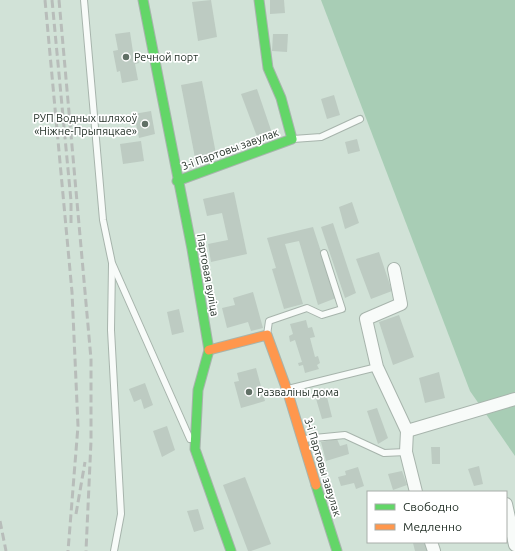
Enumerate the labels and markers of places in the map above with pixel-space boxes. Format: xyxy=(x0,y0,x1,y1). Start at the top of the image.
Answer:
place label: Речной порт xyxy=(134,51,198,63)
marker: Речной порт xyxy=(121,52,131,62)
place label: РУП Водных шляхоў «Ніжне-Прыпяцкае» xyxy=(33,112,138,137)
marker: РУП Водных шляхоў «Ніжне-Прыпяцкае» xyxy=(140,119,150,129)
place label: Разваліны дома xyxy=(257,386,339,398)
marker: Разваліны дома xyxy=(244,387,254,397)

